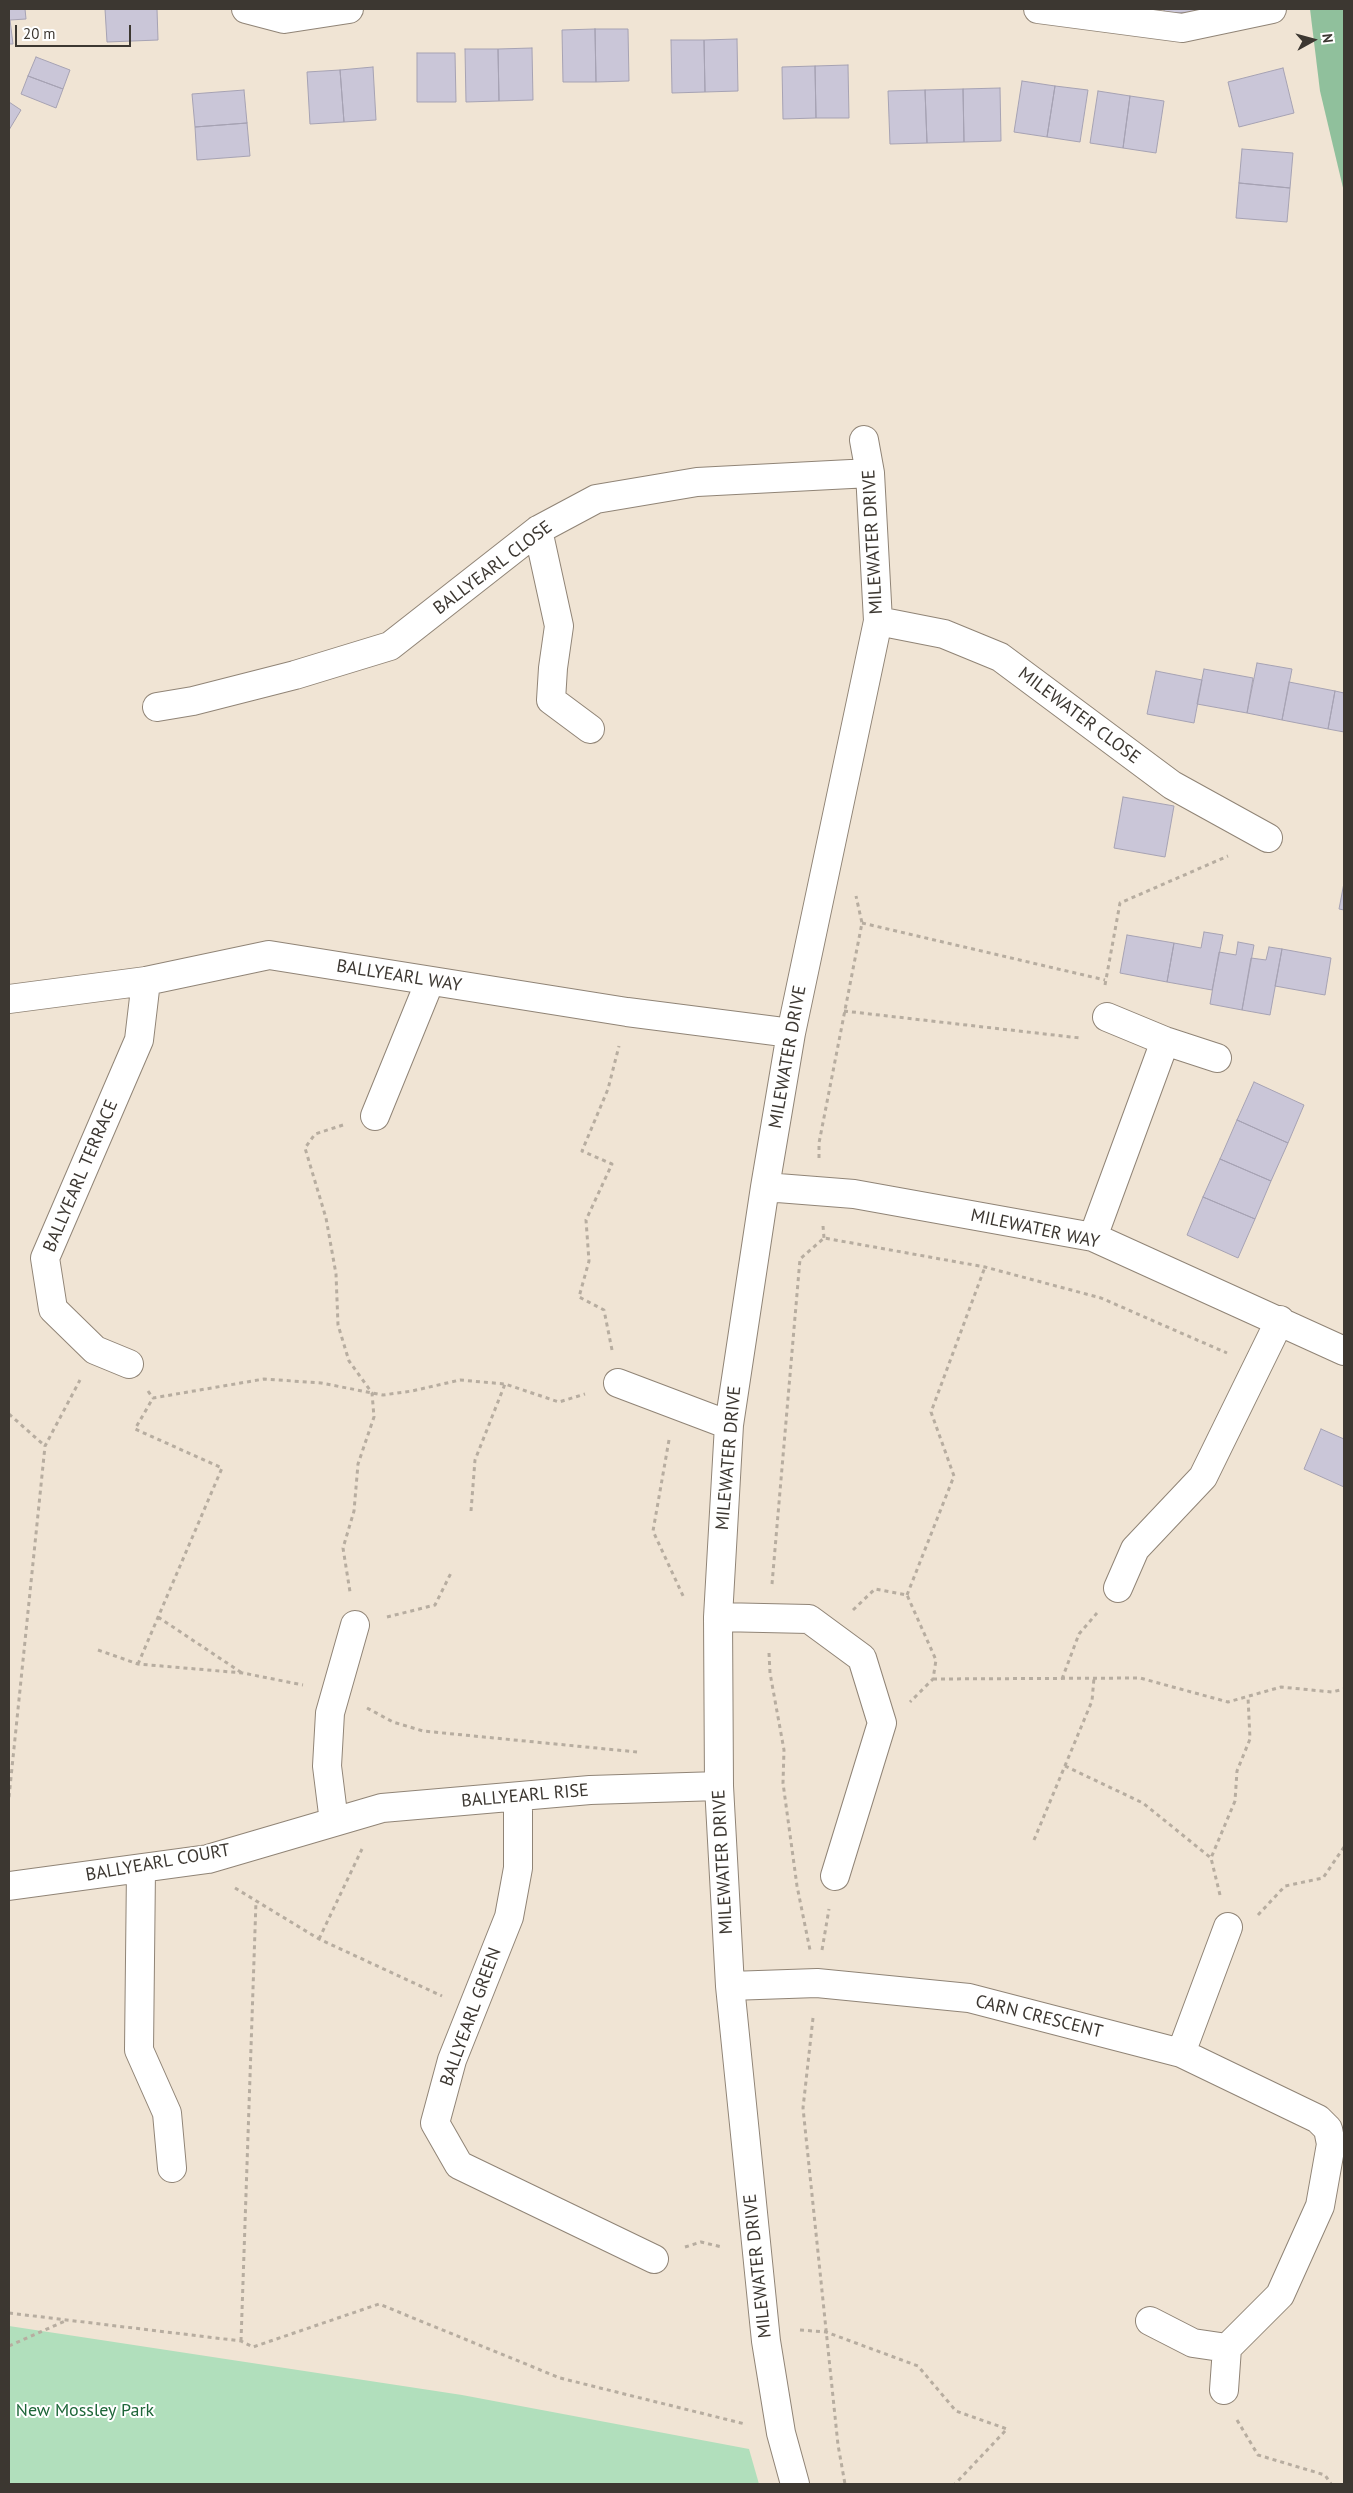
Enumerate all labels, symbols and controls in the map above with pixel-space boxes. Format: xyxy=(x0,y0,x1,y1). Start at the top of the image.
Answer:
scale bar xyxy=(18,15,134,47)
north arrow xyxy=(1288,15,1338,65)
text: 20 m xyxy=(23,24,56,43)
text: N xyxy=(1318,33,1337,44)
street label: MILEWATER DRIVE xyxy=(858,469,888,615)
street label: BALLYEARL CLOSE xyxy=(430,516,556,620)
street label: MILEWATER CLOSE xyxy=(1014,663,1144,769)
street label: BALLYEARL WAY xyxy=(335,955,463,997)
street label: MILEWATER DRIVE xyxy=(765,984,811,1130)
street label: BALLYEARL TERRACE xyxy=(39,1097,123,1255)
street label: MILEWATER WAY xyxy=(969,1205,1101,1253)
street label: MILEWATER DRIVE xyxy=(712,1385,746,1531)
street label: BALLYEARL RISE xyxy=(460,1780,590,1812)
street label: MILEWATER DRIVE xyxy=(708,1789,738,1935)
street label: BALLYEARL COURT xyxy=(84,1840,232,1886)
street label: BALLYEARL GREEN xyxy=(436,1945,506,2089)
street label: CARN CRESCENT xyxy=(973,1991,1105,2043)
street label: MILEWATER DRIVE xyxy=(740,2193,776,2339)
park label: New Mossley Park xyxy=(16,2400,154,2422)

